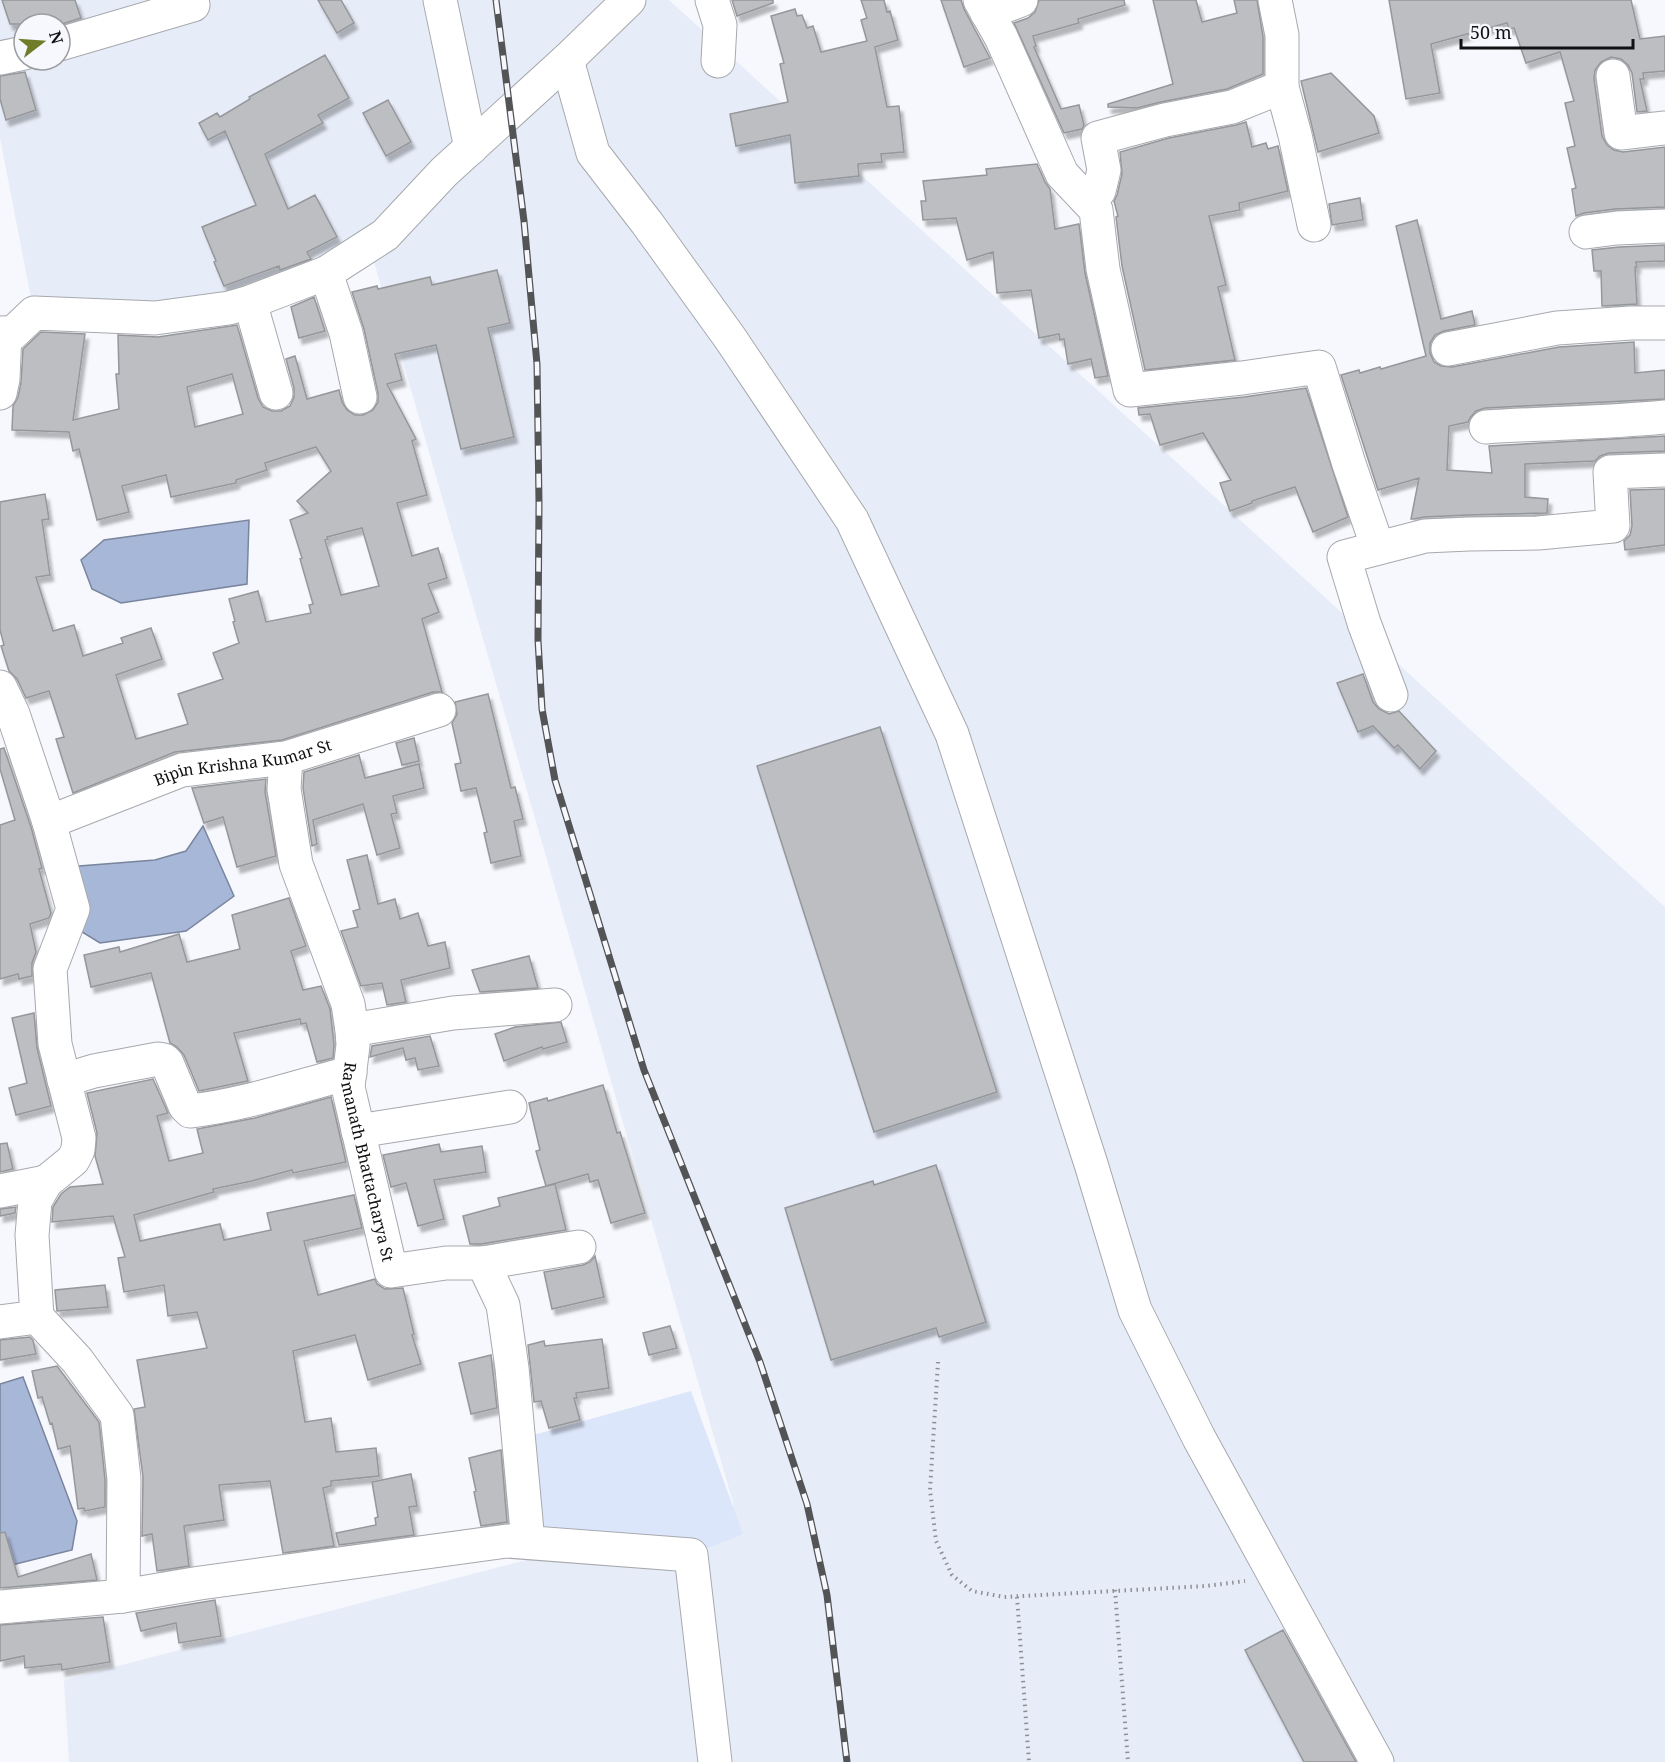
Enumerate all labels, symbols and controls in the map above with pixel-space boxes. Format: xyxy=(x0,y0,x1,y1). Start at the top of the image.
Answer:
north arrow xyxy=(12,12,72,72)
scale bar xyxy=(1461,12,1634,50)
text: 50 m xyxy=(1470,20,1512,44)
text: N xyxy=(44,28,69,47)
street label: Bipin Krishna Kumar St xyxy=(151,733,335,791)
street label: Ramanath Bhattacharya St xyxy=(336,1061,400,1264)

